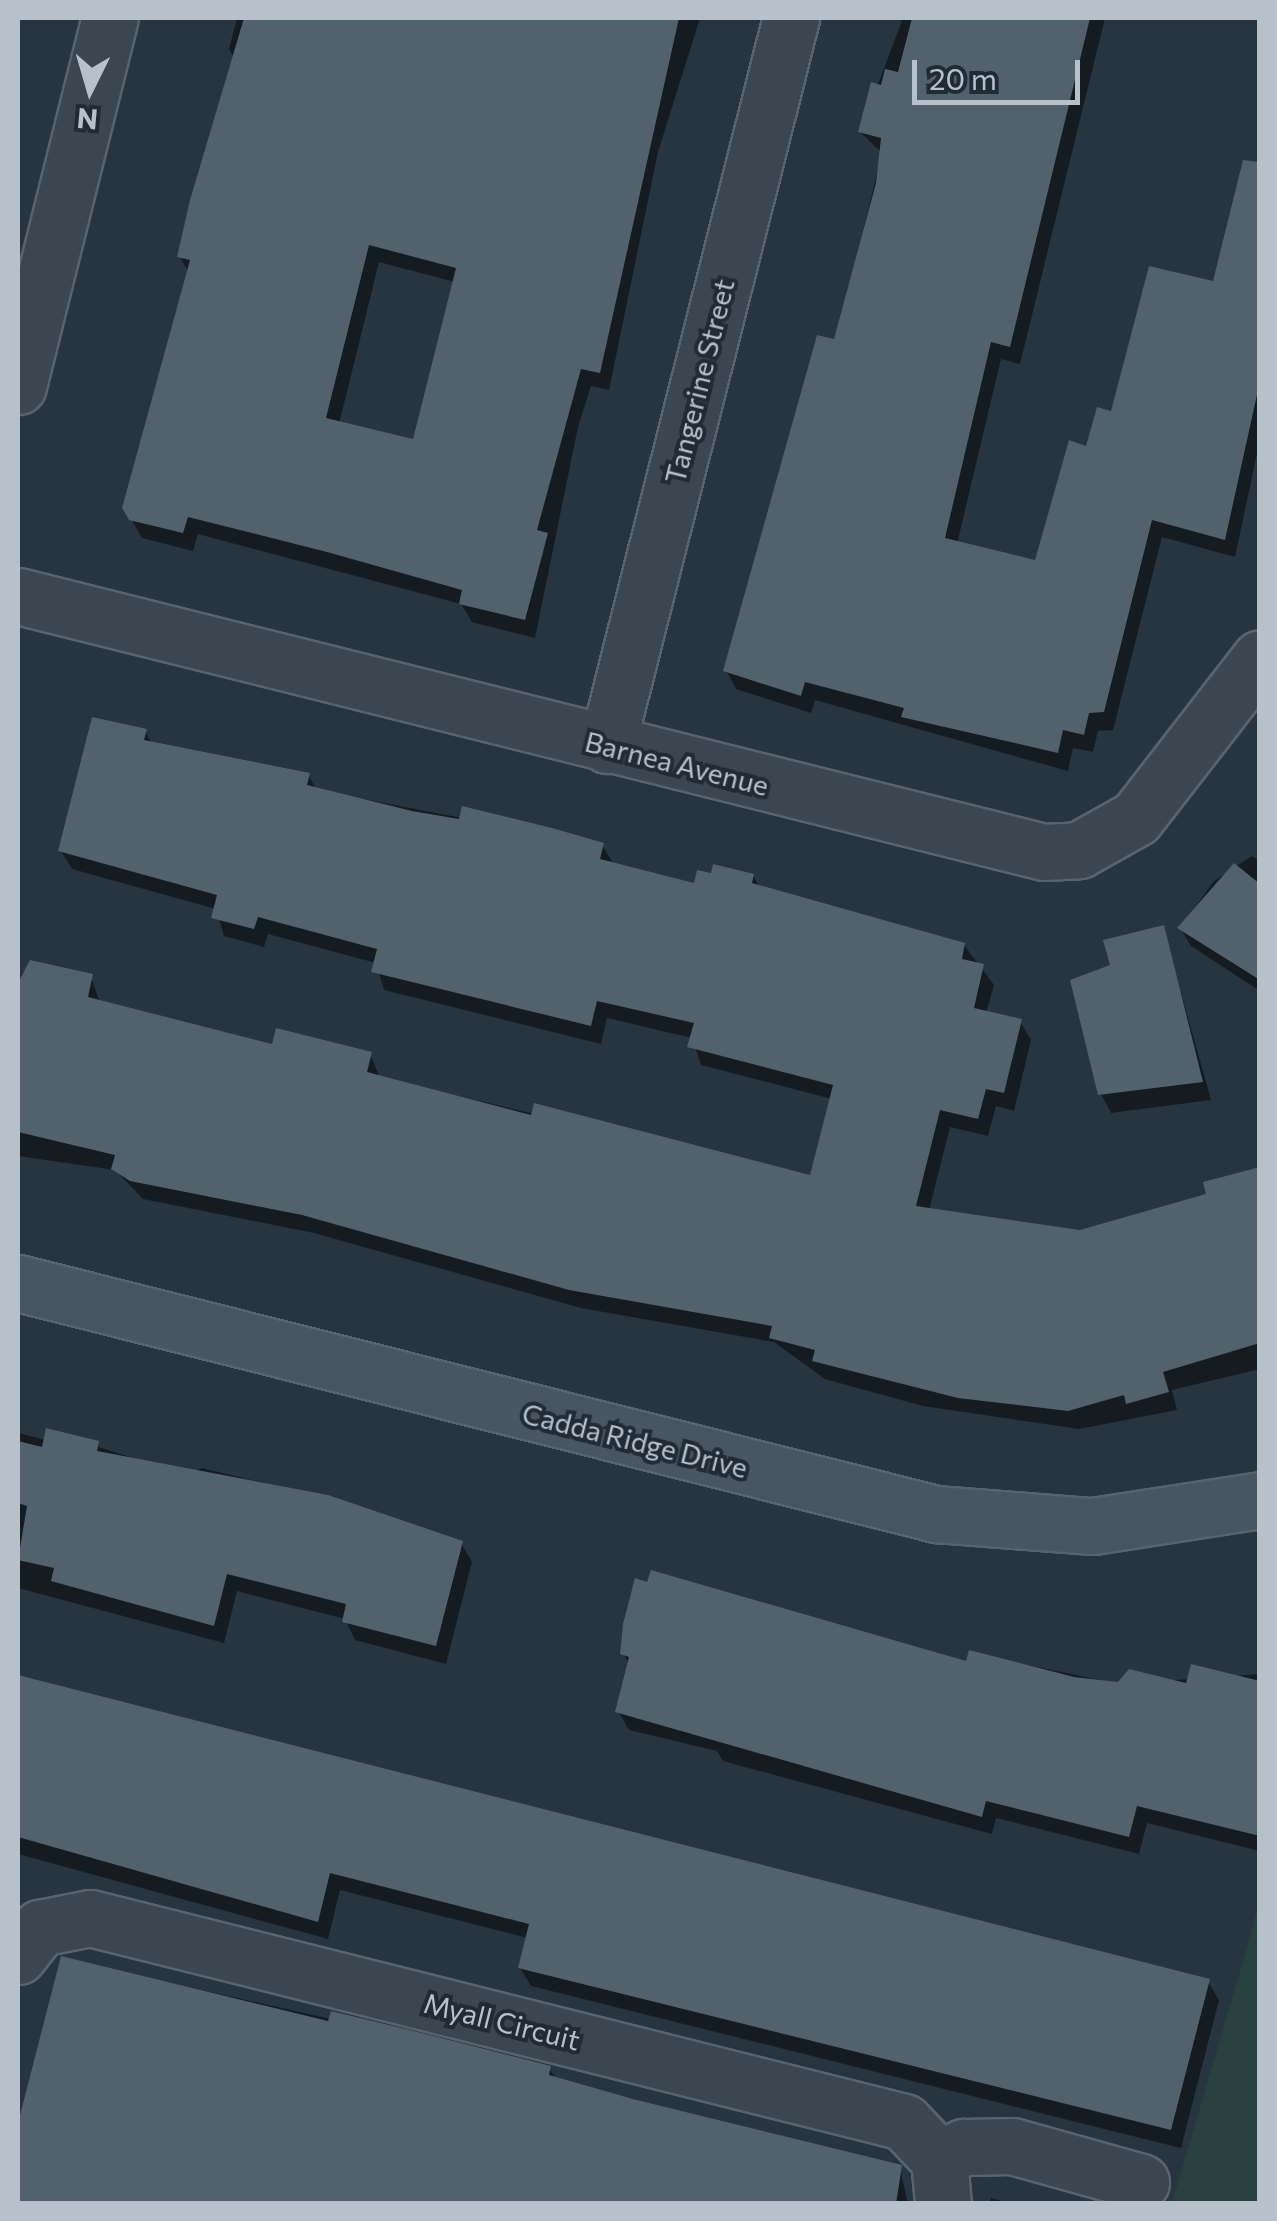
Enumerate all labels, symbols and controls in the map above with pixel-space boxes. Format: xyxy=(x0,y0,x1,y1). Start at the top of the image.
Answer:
north arrow xyxy=(40,40,140,140)
scale bar xyxy=(917,40,1084,102)
text: 20 m xyxy=(929,59,997,96)
text: N xyxy=(75,102,99,138)
street label: Tangerine Street xyxy=(657,275,741,487)
street label: Barnea Avenue xyxy=(582,724,772,802)
street label: Cadda Ridge Drive xyxy=(519,1396,751,1484)
street label: Myall Circuit xyxy=(421,1985,583,2057)

